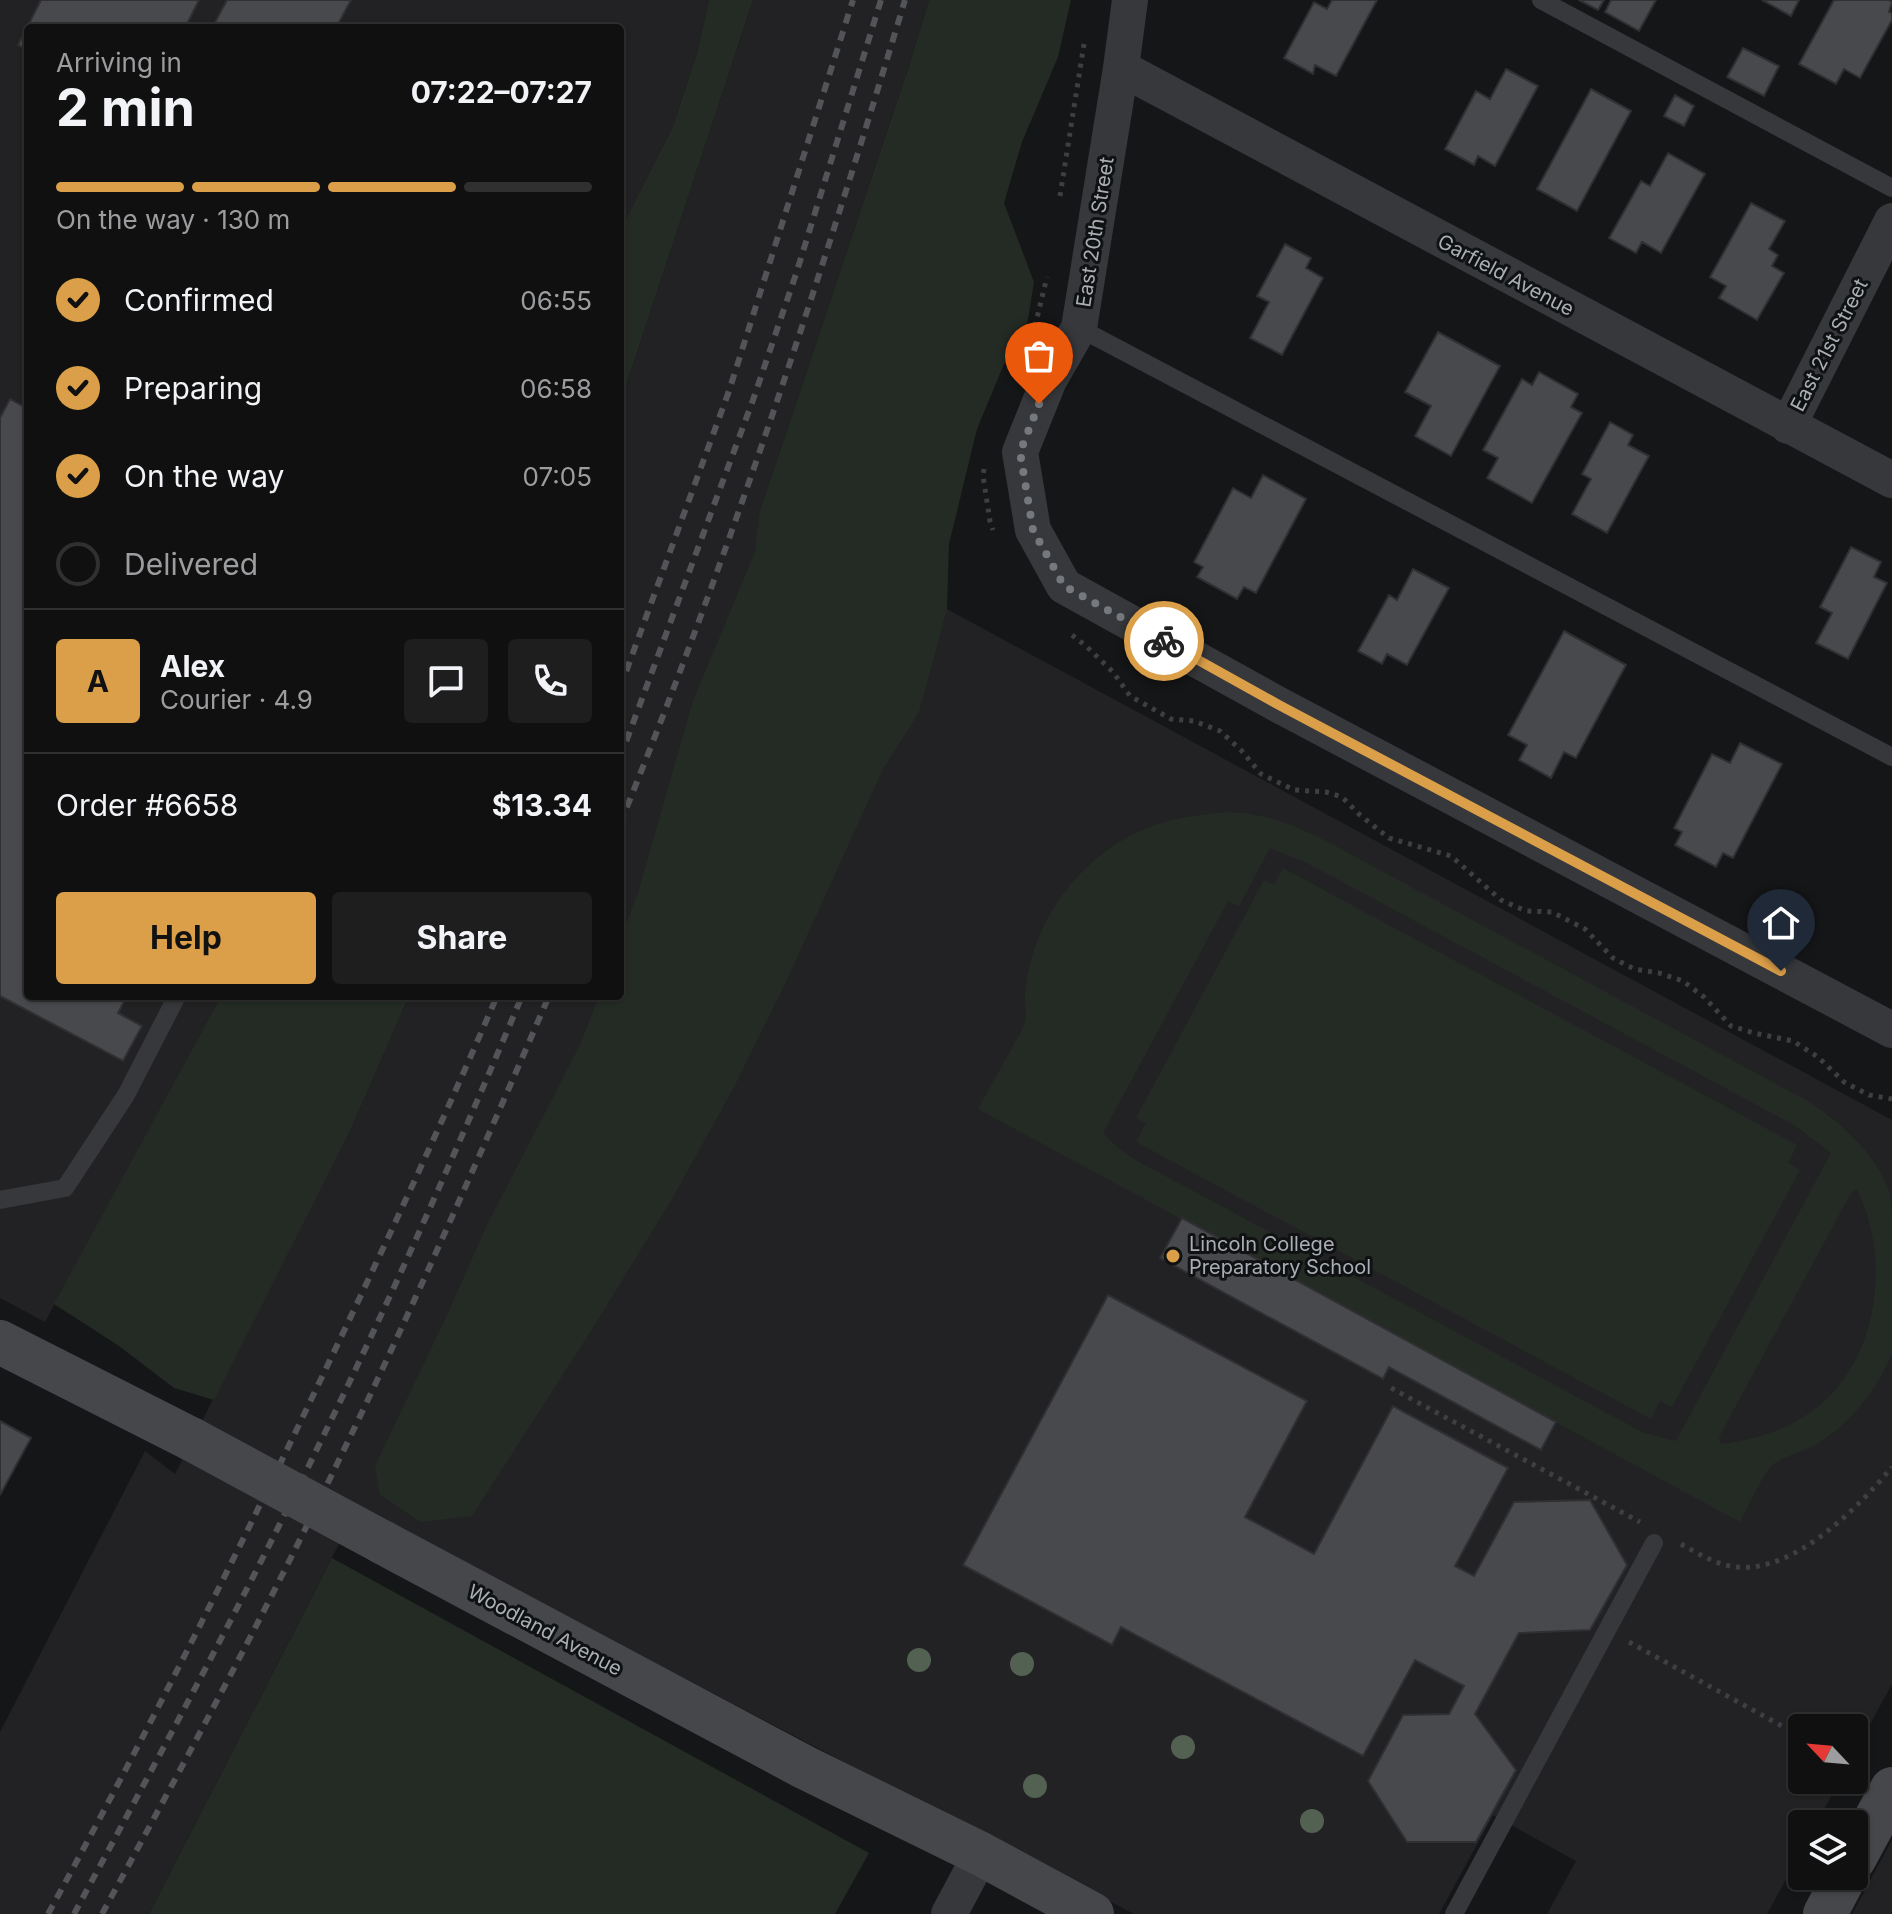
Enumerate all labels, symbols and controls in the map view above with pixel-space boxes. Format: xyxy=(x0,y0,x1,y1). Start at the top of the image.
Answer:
text: Arriving in xyxy=(56,47,182,78)
text: 07:22–07:27 xyxy=(411,74,592,110)
text: 2 min xyxy=(56,76,195,139)
street label: East 20th Street xyxy=(1071,155,1119,309)
text: On the way · 130 m xyxy=(56,204,290,235)
street label: Garfield Avenue xyxy=(1434,229,1578,321)
street label: East 21st Street xyxy=(1785,274,1873,415)
icon: check xyxy=(56,278,100,322)
text: Confirmed xyxy=(124,282,274,318)
text: 06:55 xyxy=(520,285,592,316)
pin xyxy=(1005,322,1073,404)
icon: bag xyxy=(1017,334,1061,378)
icon: check xyxy=(56,366,100,410)
text: Preparing xyxy=(124,370,262,406)
text: 06:58 xyxy=(520,373,592,404)
icon: check xyxy=(56,454,100,498)
text: On the way xyxy=(124,458,284,494)
text: 07:05 xyxy=(523,461,592,492)
text: Delivered xyxy=(124,546,258,582)
courier xyxy=(1124,601,1204,681)
icon: bike xyxy=(1142,619,1186,663)
button: chat xyxy=(404,639,488,723)
button: phone xyxy=(508,639,592,723)
text: Alex xyxy=(160,648,225,684)
text: A xyxy=(87,663,109,699)
text: Courier · 4.9 xyxy=(160,684,313,715)
text: Order #6658 xyxy=(56,787,238,823)
text: $13.34 xyxy=(492,787,592,823)
pin xyxy=(1747,889,1815,971)
button: Help xyxy=(56,892,316,984)
button: Share xyxy=(332,892,592,984)
icon: home xyxy=(1759,901,1803,945)
place label: Lincoln College Preparatory School xyxy=(1189,1232,1371,1279)
marker: Lincoln College Preparatory School xyxy=(1164,1247,1182,1265)
street label: Woodland Avenue xyxy=(464,1579,626,1681)
north arrow xyxy=(1788,1714,1868,1794)
map controls xyxy=(1788,1714,1868,1890)
button: layers xyxy=(1788,1810,1868,1890)

